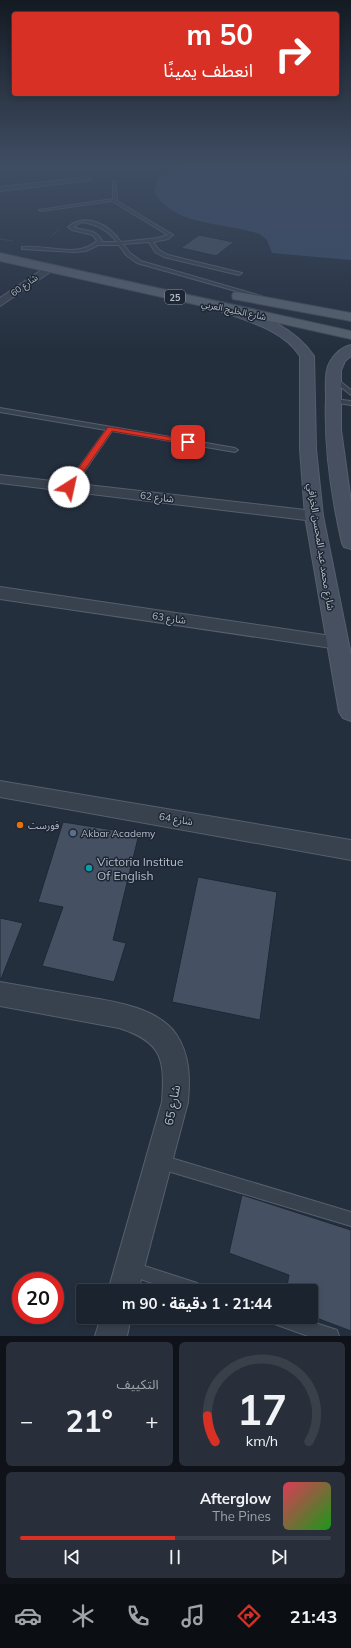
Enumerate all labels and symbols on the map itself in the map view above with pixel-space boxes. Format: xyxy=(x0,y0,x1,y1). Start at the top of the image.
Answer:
street label: شارع 60 xyxy=(8,272,41,300)
road number: 25 xyxy=(165,290,185,304)
street label: شارع الخليج العربي xyxy=(200,298,267,324)
pin xyxy=(171,425,205,459)
position arrow xyxy=(48,466,90,508)
street label: شارع محمد عبد المحسن الخرافي xyxy=(303,482,338,612)
street label: شارع 62 xyxy=(139,488,175,507)
street label: شارع 63 xyxy=(151,609,187,628)
street label: شارع 64 xyxy=(158,810,194,829)
place label: فورست xyxy=(28,819,60,832)
marker: فورست xyxy=(15,820,25,830)
place label: Akbar Academy xyxy=(81,827,156,840)
marker: Akbar Academy xyxy=(68,828,78,838)
place label: Victoria Institue Of English xyxy=(97,854,183,883)
marker: Victoria Institue Of English xyxy=(84,863,94,873)
street label: شارع 65 xyxy=(161,1083,185,1127)
speed limit sign: 20 xyxy=(12,1272,64,1324)

